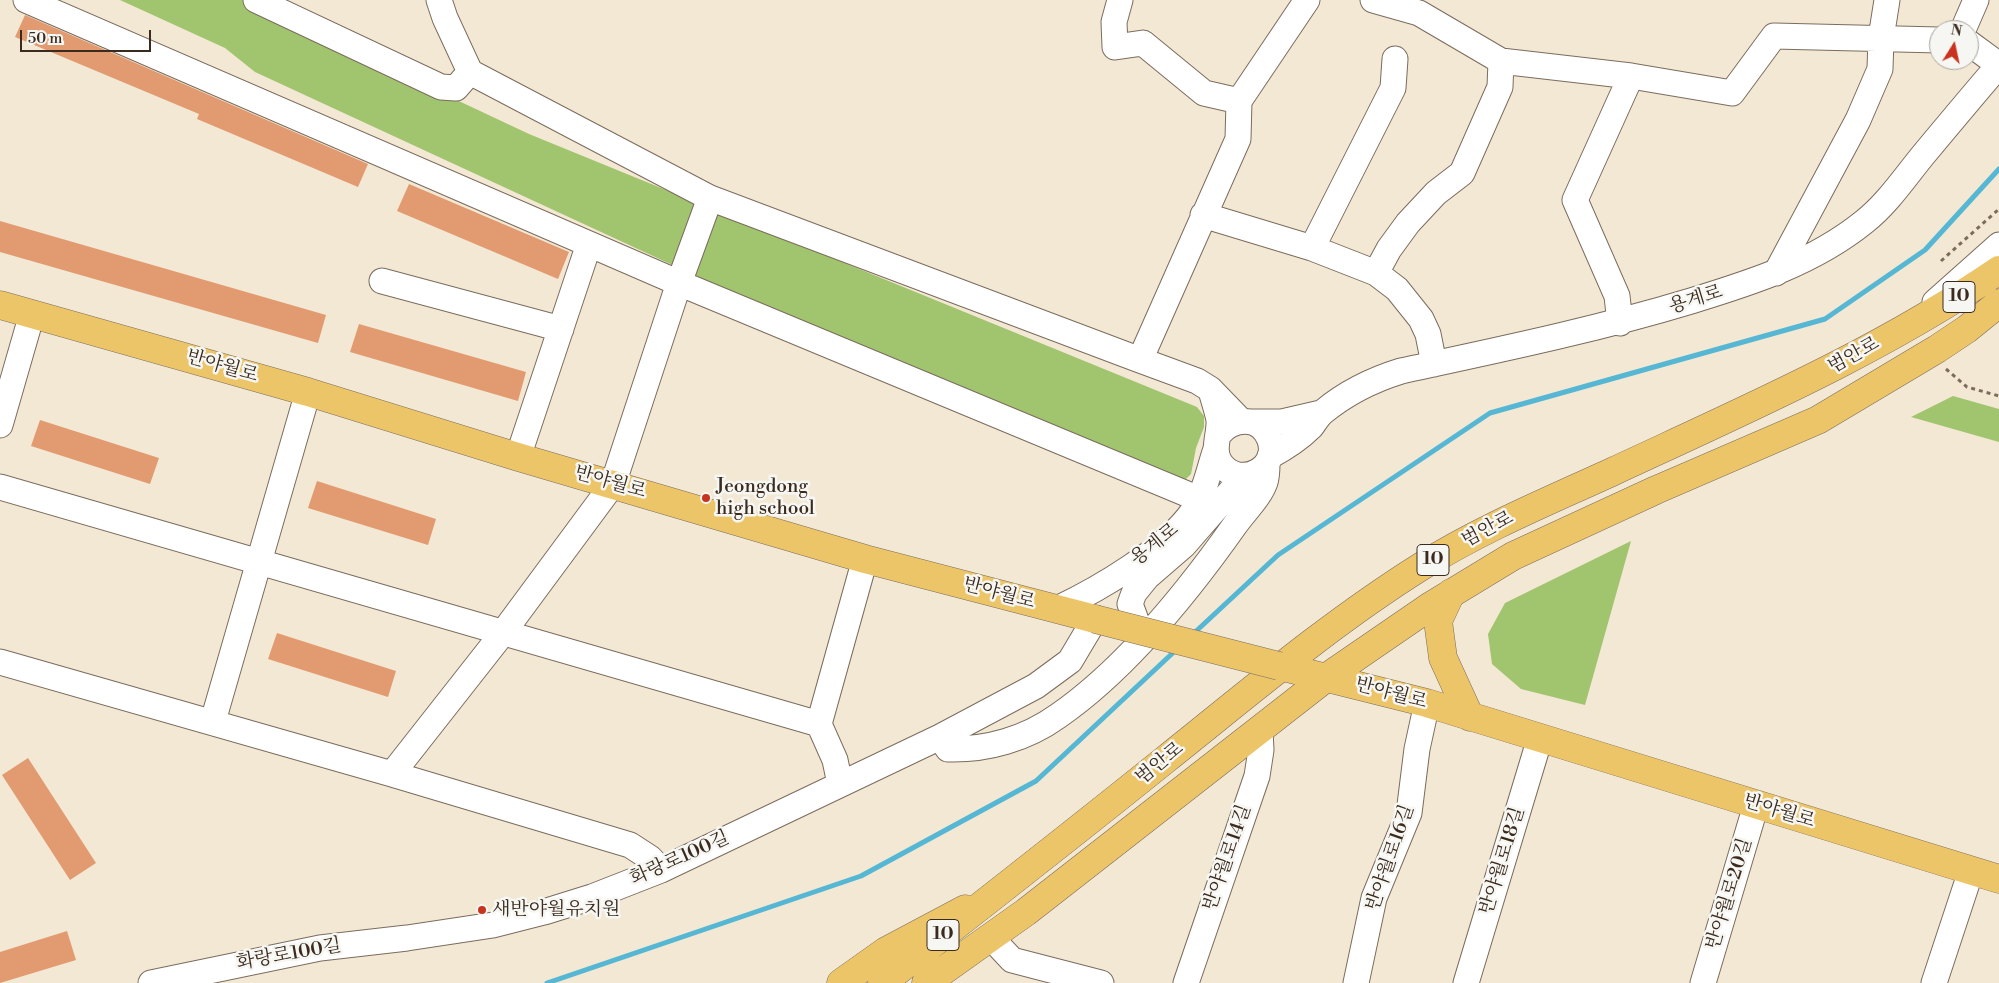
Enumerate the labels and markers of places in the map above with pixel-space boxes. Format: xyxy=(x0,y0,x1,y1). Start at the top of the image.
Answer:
place label: Jeongdong high school xyxy=(716,476,815,520)
marker: Jeongdong high school xyxy=(700,492,712,504)
place label: 새반야월유치원 xyxy=(492,899,620,921)
marker: 새반야월유치원 xyxy=(476,904,488,916)

